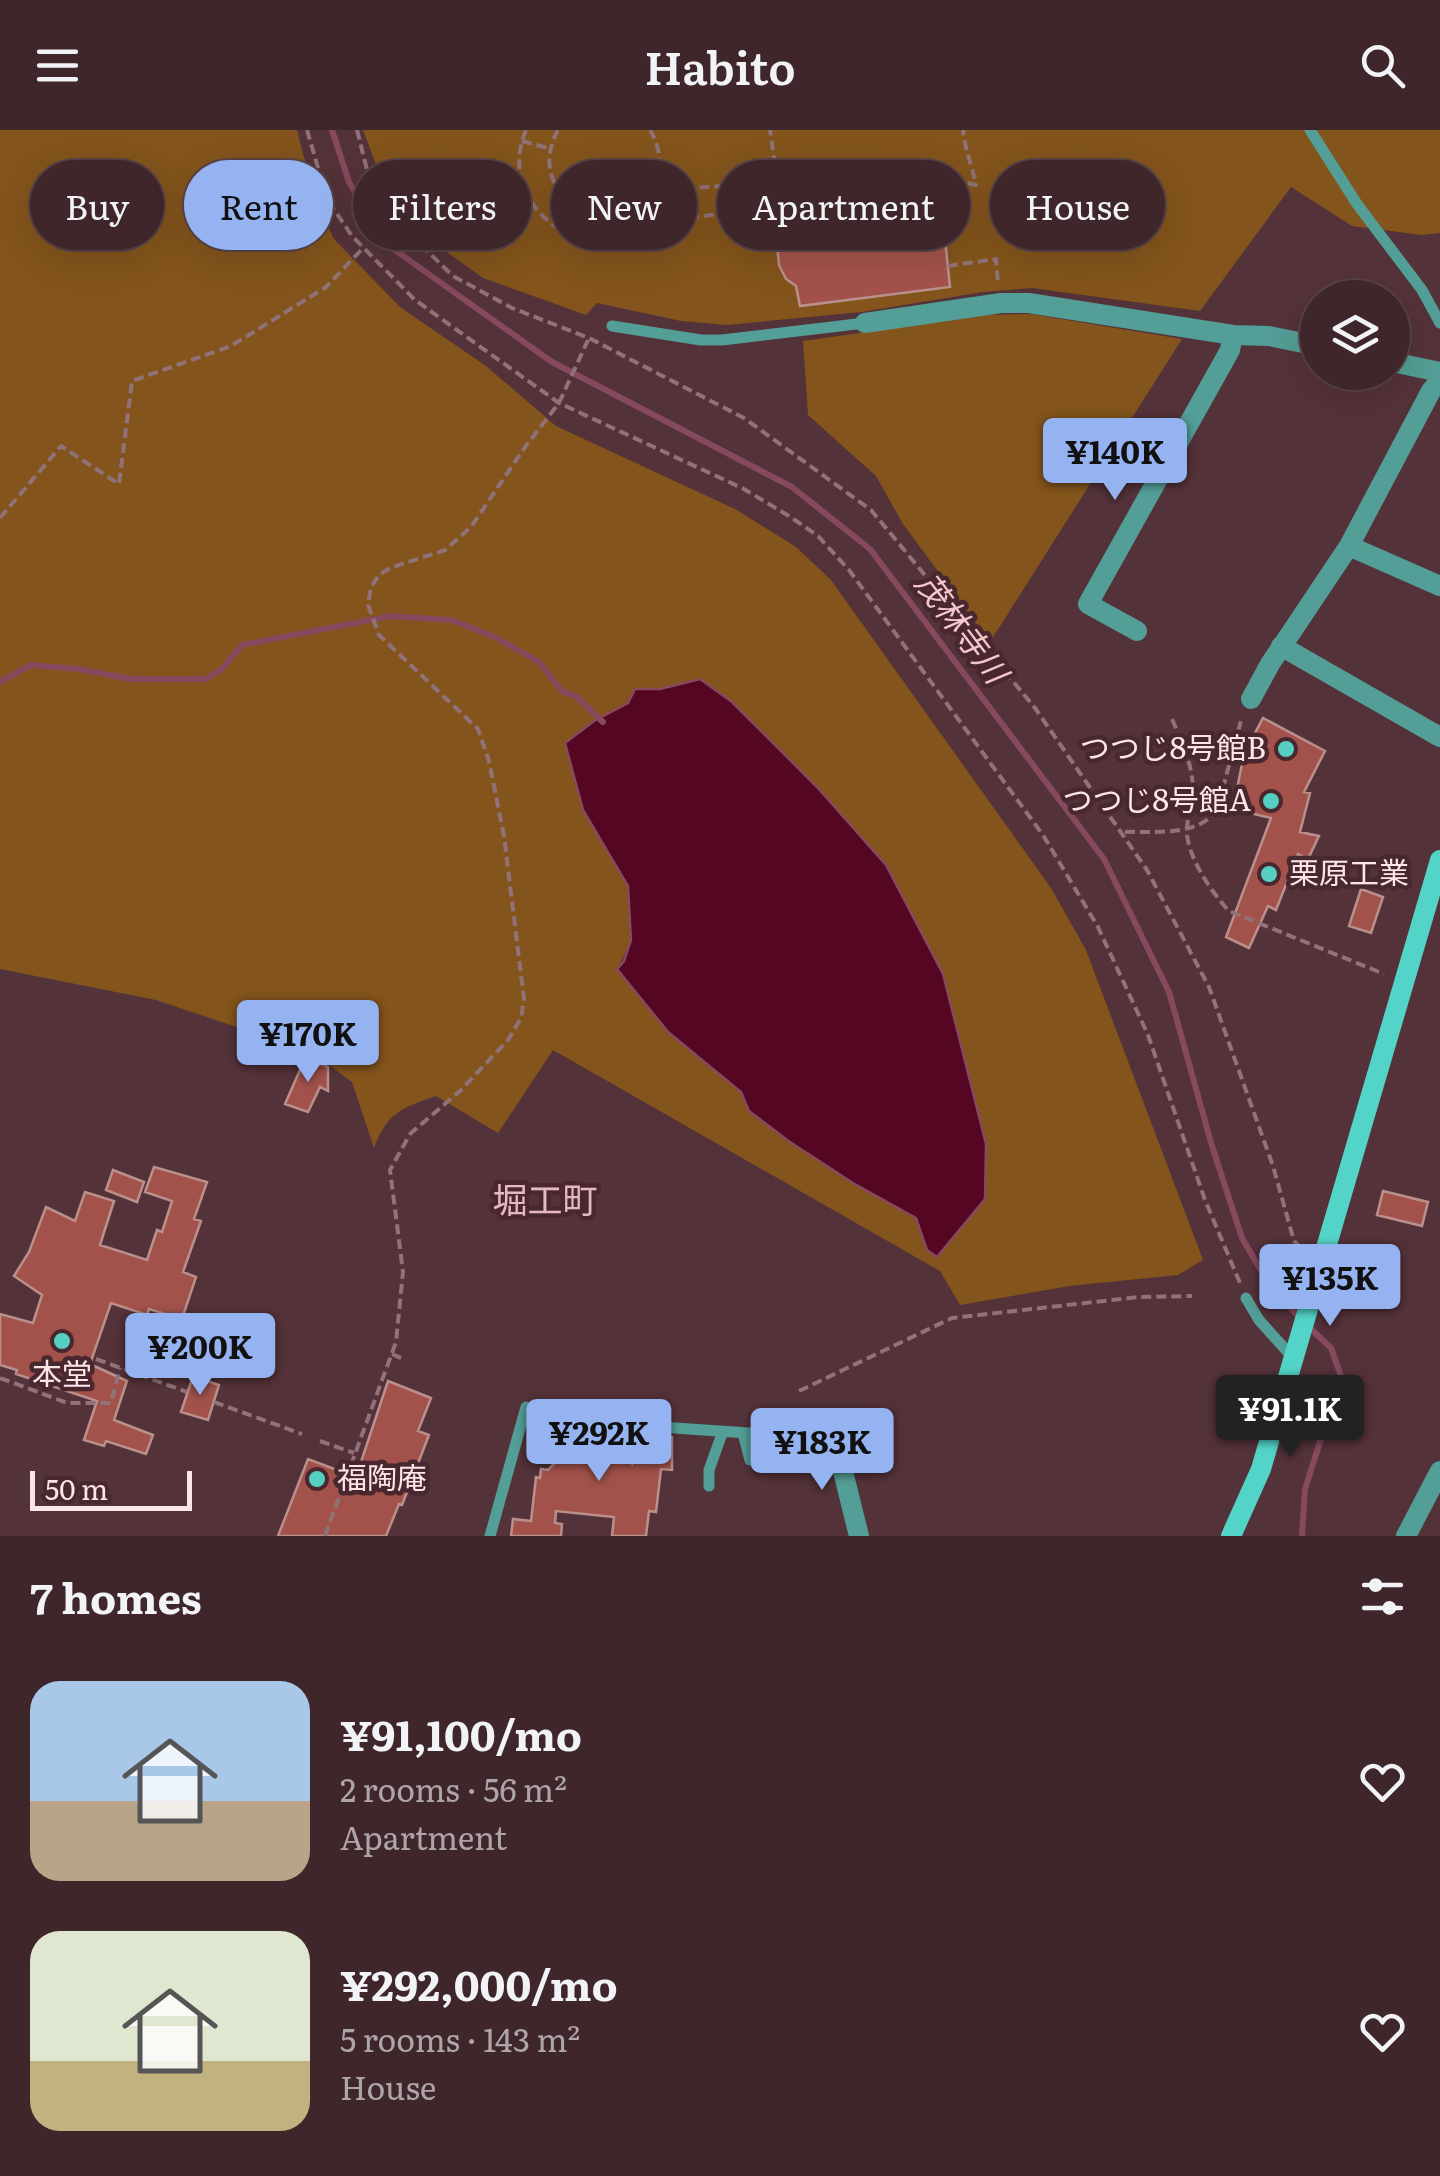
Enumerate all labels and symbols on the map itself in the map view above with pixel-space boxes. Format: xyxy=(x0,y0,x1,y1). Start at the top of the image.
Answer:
pin: ¥140K xyxy=(1045,418,1185,503)
water label: 茂林寺川 xyxy=(906,561,1023,694)
place label: つつじ8号館B xyxy=(1080,724,1266,768)
marker: つつじ8号館B xyxy=(1275,738,1297,760)
place label: つつじ8号館A xyxy=(1062,776,1251,820)
marker: つつじ8号館A xyxy=(1260,790,1282,812)
place label: 栗原工業 xyxy=(1289,849,1409,893)
marker: 栗原工業 xyxy=(1258,863,1280,885)
pin: ¥170K xyxy=(238,1000,378,1085)
district label: 堀工町 xyxy=(492,1172,598,1224)
pin: ¥135K xyxy=(1260,1244,1400,1329)
pin: ¥200K xyxy=(130,1313,270,1398)
marker: 本堂 xyxy=(51,1330,73,1352)
place label: 本堂 xyxy=(32,1350,92,1394)
pin: ¥91.1K xyxy=(1209,1375,1371,1460)
pin: ¥292K xyxy=(529,1399,669,1484)
pin: ¥183K xyxy=(752,1408,892,1493)
place label: 福陶庵 xyxy=(337,1454,427,1498)
scale bar xyxy=(30,1466,192,1510)
marker: 福陶庵 xyxy=(306,1468,328,1490)

